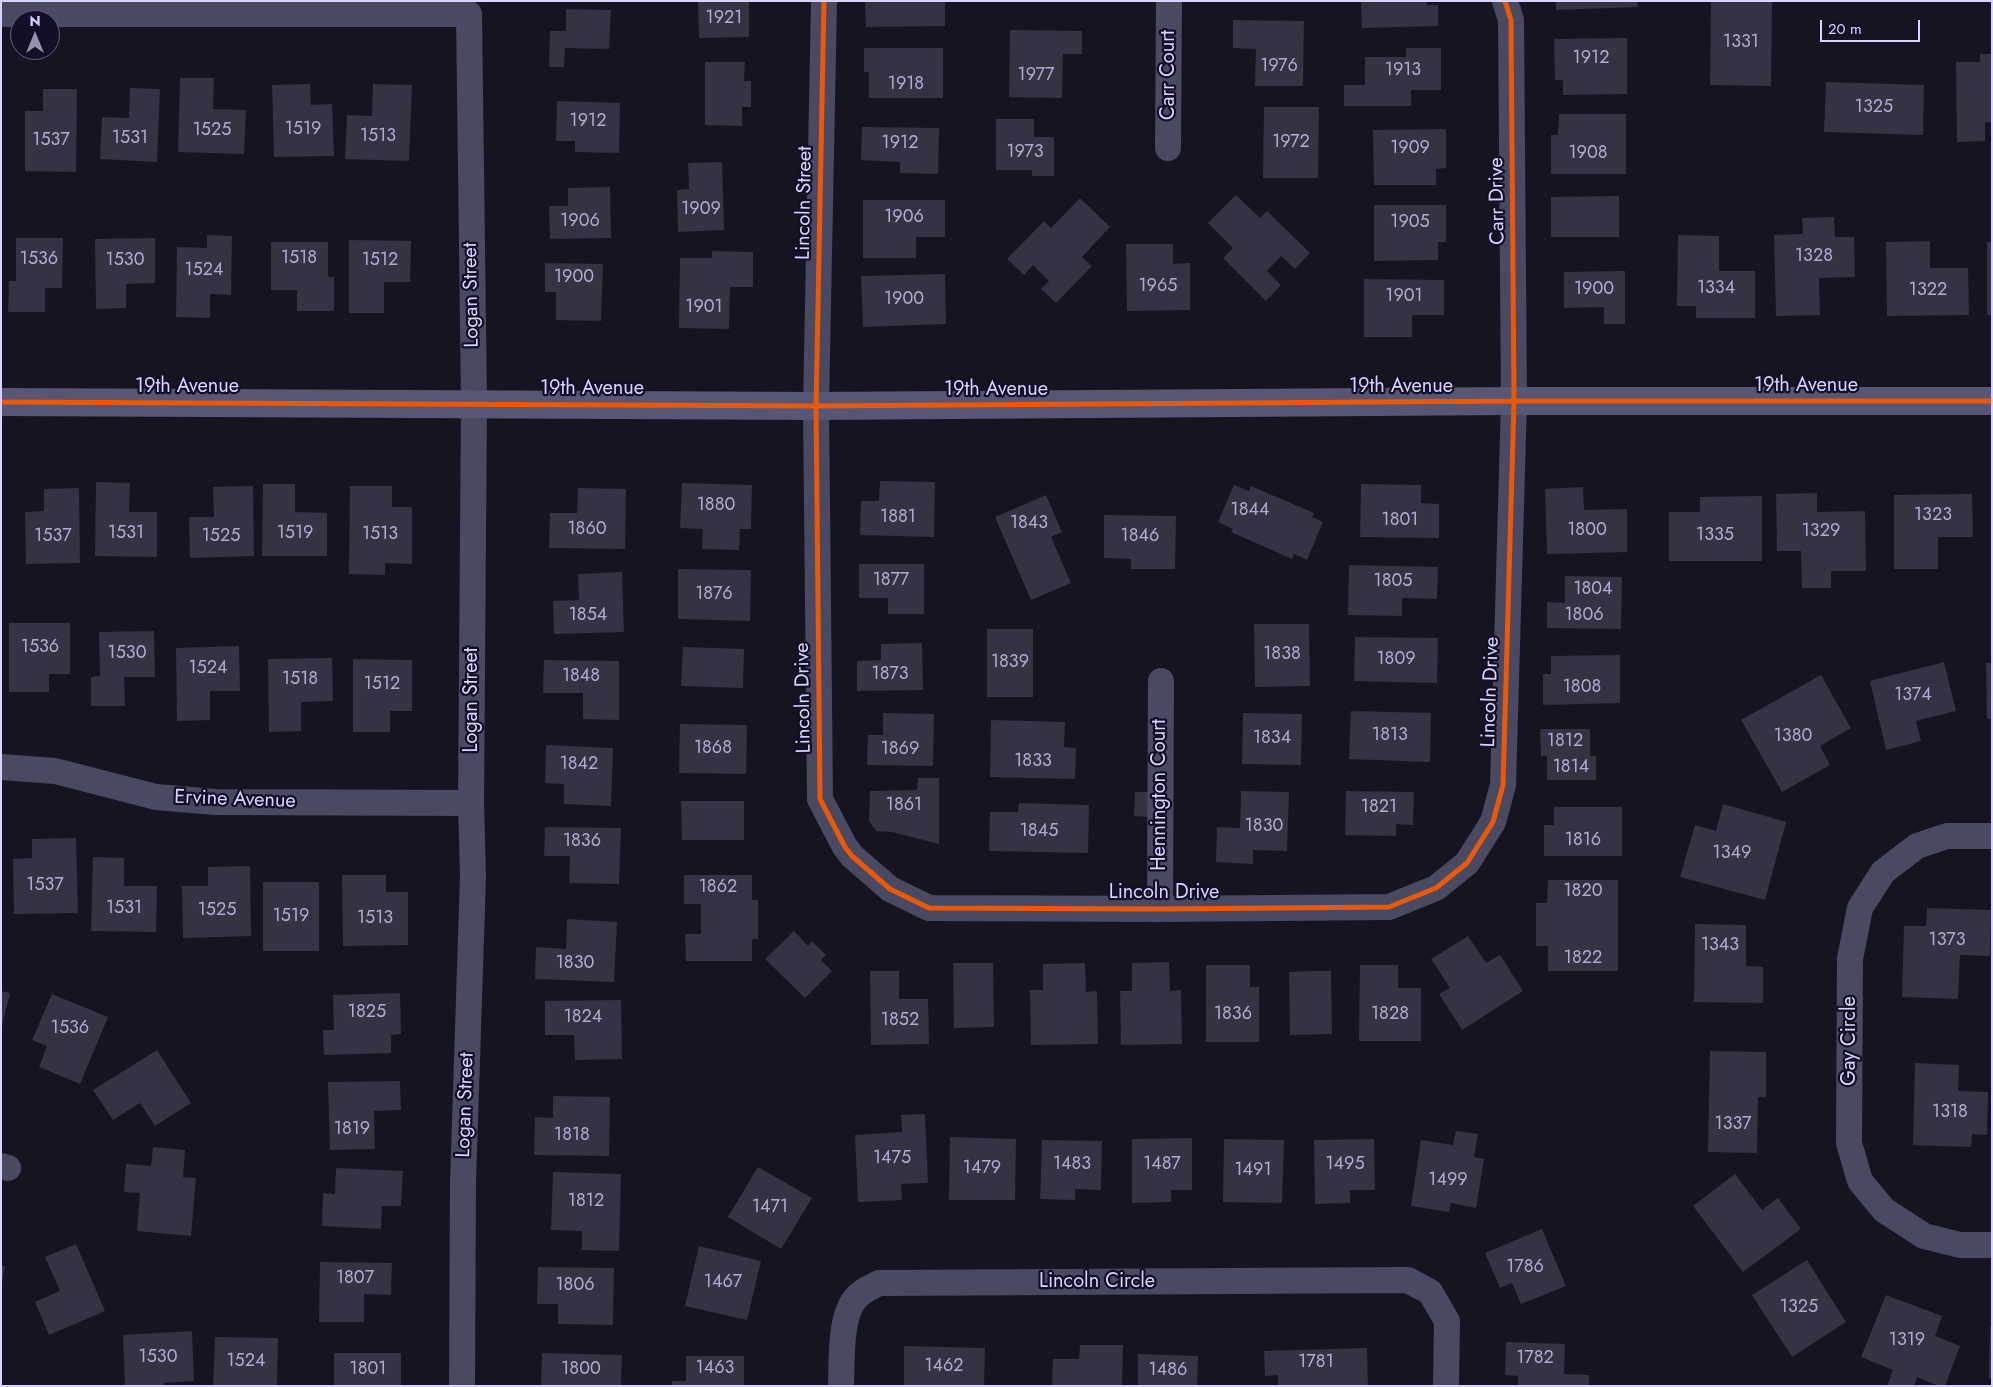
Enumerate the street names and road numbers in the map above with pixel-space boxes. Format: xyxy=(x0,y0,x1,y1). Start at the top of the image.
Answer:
street label: Carr Court xyxy=(1157,30,1181,120)
street label: Lincoln Street xyxy=(792,146,818,260)
street label: Carr Drive xyxy=(1485,157,1511,245)
street label: Logan Street xyxy=(459,242,485,348)
street label: 19th Avenue xyxy=(1754,374,1858,398)
street label: 19th Avenue xyxy=(135,375,239,399)
street label: 19th Avenue xyxy=(1349,375,1453,399)
street label: 19th Avenue xyxy=(540,377,644,401)
street label: 19th Avenue xyxy=(944,378,1048,402)
street label: Lincoln Drive xyxy=(1477,636,1505,748)
street label: Lincoln Drive xyxy=(791,642,817,754)
street label: Logan Street xyxy=(460,647,484,753)
street label: Hennington Court xyxy=(1148,719,1172,871)
street label: Ervine Avenue xyxy=(174,786,296,814)
street label: Lincoln Drive xyxy=(1109,881,1219,905)
street label: Gay Circle xyxy=(1838,996,1862,1086)
street label: Logan Street xyxy=(452,1052,480,1158)
street label: Lincoln Circle xyxy=(1039,1270,1155,1294)

